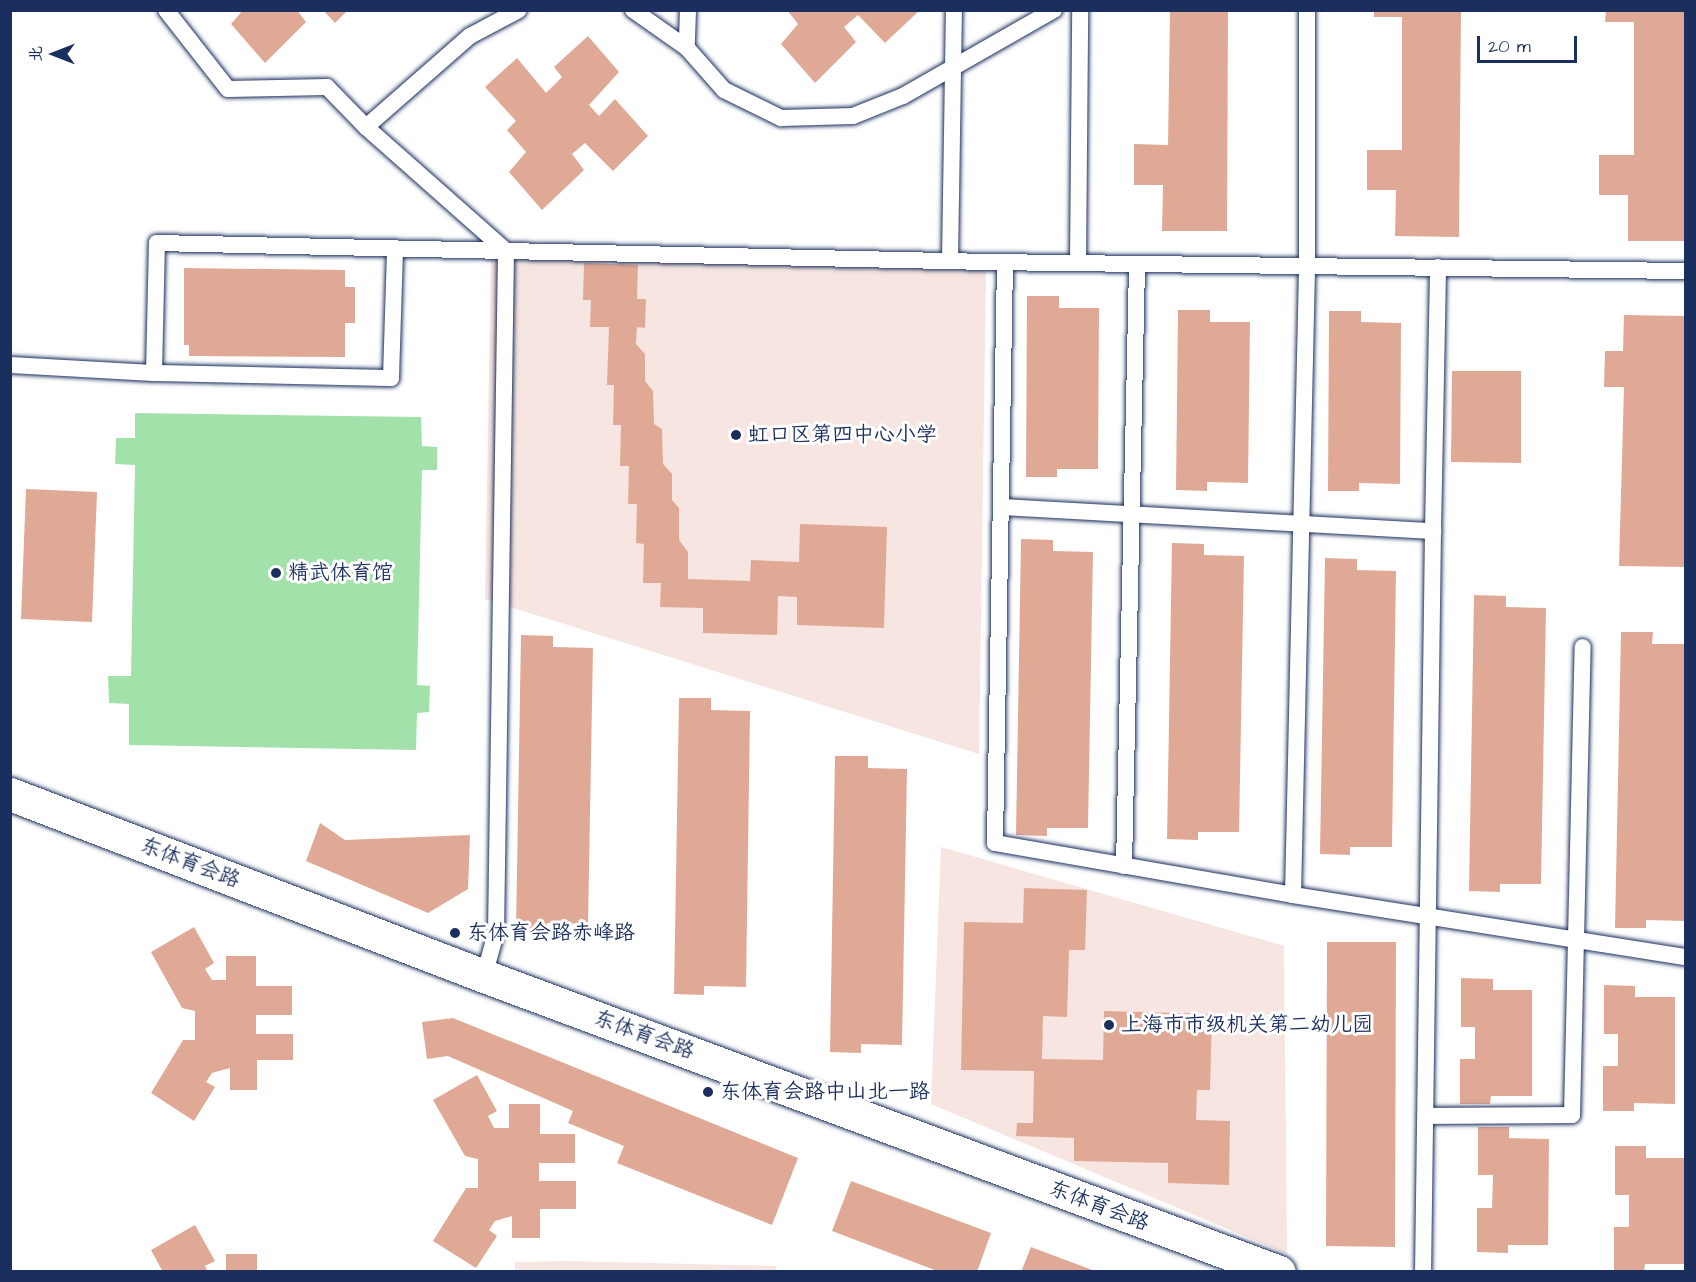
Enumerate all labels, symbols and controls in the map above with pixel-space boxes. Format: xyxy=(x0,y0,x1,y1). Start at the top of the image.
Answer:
north arrow xyxy=(24,24,84,84)
scale bar xyxy=(1480,24,1580,62)
text: 20 m xyxy=(1488,34,1531,59)
text: 北 xyxy=(25,46,47,62)
place label: 虹口区第四中心小学 xyxy=(748,422,937,448)
marker: 虹口区第四中心小学 xyxy=(729,428,743,442)
place label: 精武体育馆 xyxy=(288,560,393,586)
marker: 精武体育馆 xyxy=(269,566,283,580)
street label: 东体育会路 xyxy=(136,832,244,894)
place label: 东体育会路赤峰路 xyxy=(467,920,635,946)
marker: 东体育会路赤峰路 xyxy=(448,926,462,940)
street label: 东体育会路 xyxy=(590,1005,698,1065)
place label: 上海市市级机关第二幼儿园 xyxy=(1121,1012,1373,1038)
marker: 上海市市级机关第二幼儿园 xyxy=(1102,1018,1116,1032)
place label: 东体育会路中山北一路 xyxy=(720,1079,930,1105)
marker: 东体育会路中山北一路 xyxy=(701,1085,715,1099)
street label: 东体育会路 xyxy=(1045,1175,1153,1237)

